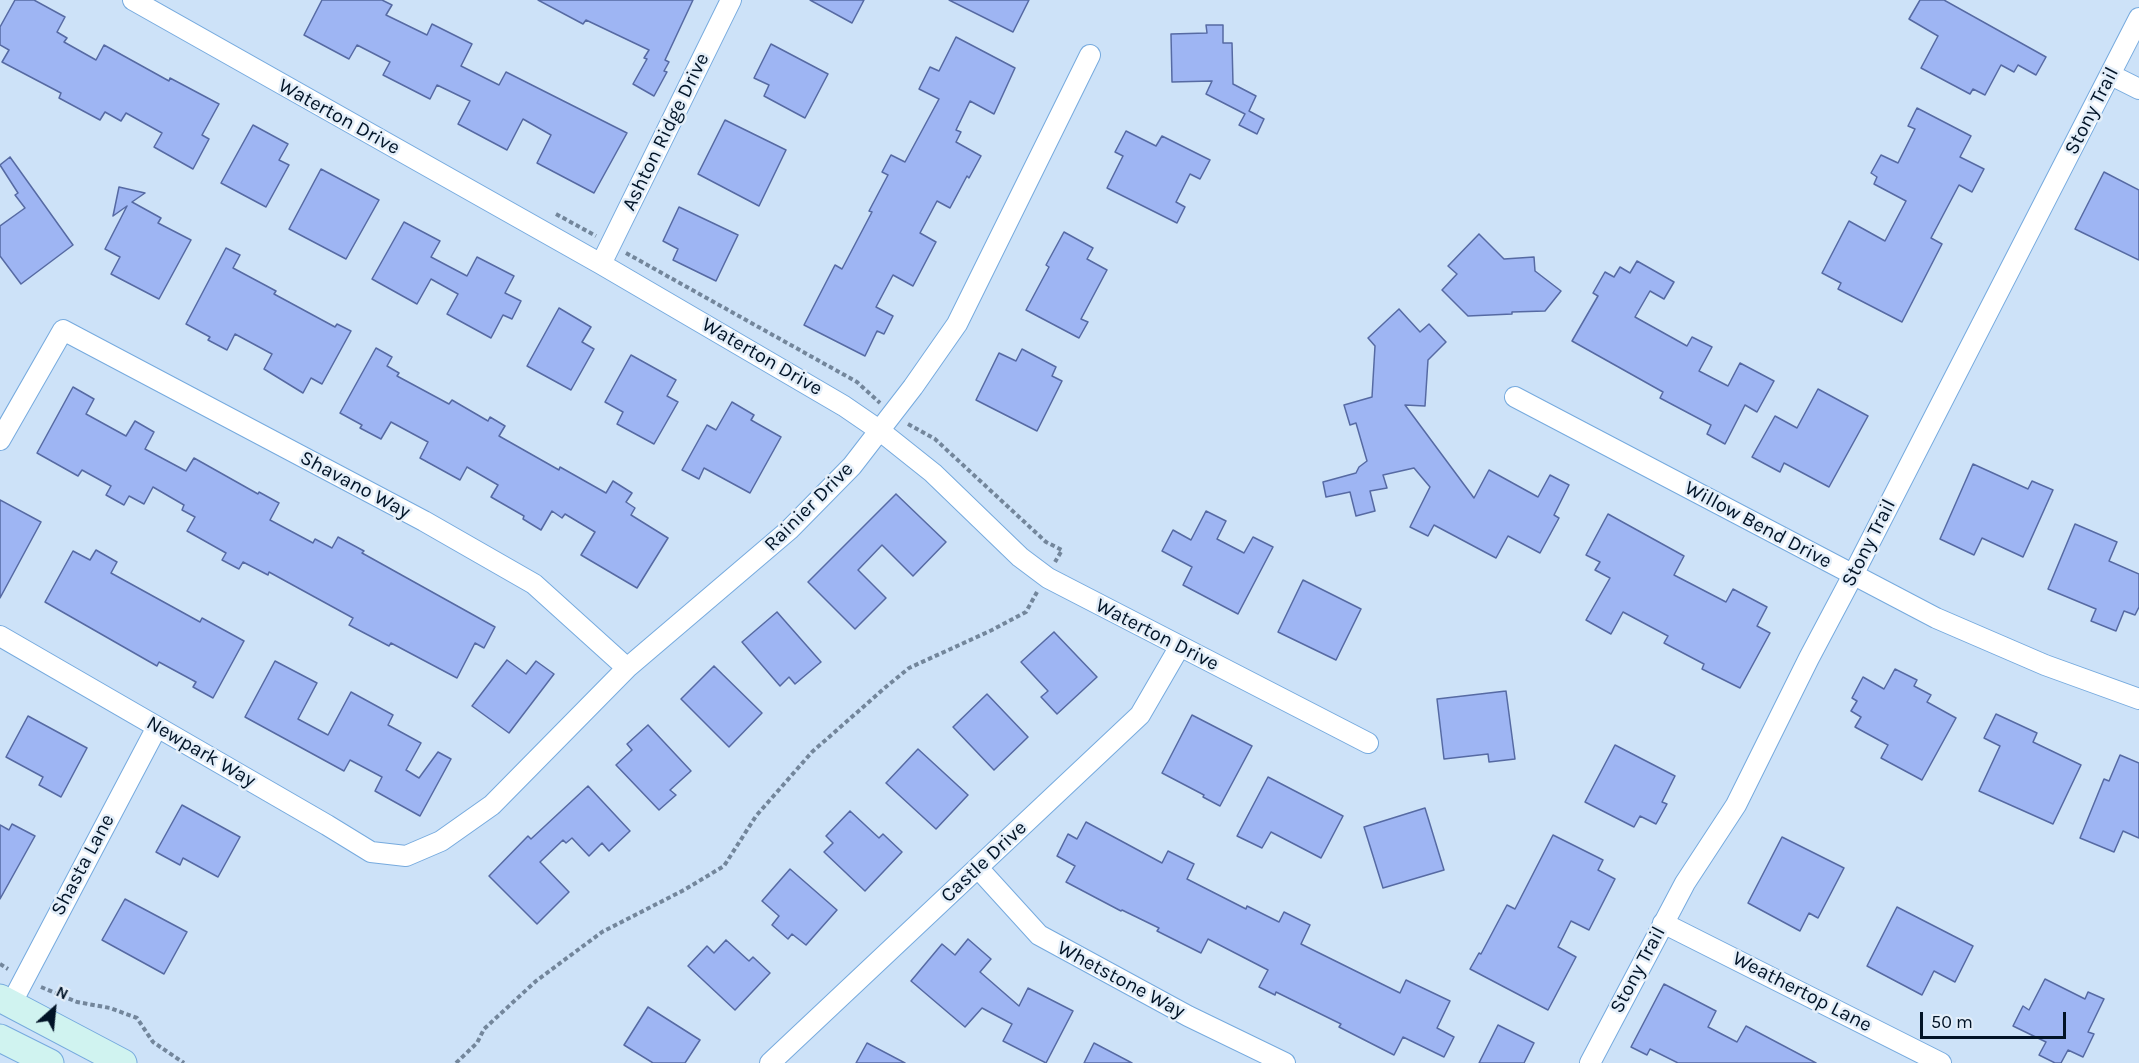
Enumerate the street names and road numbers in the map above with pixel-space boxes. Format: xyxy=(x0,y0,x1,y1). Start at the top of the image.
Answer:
street label: Ashton Ridge Drive xyxy=(617,49,715,215)
street label: Stony Trail xyxy=(2060,63,2124,159)
street label: Waterton Drive xyxy=(274,74,404,160)
street label: Waterton Drive xyxy=(697,313,827,401)
street label: Shavano Way xyxy=(296,446,414,524)
street label: Rainier Drive xyxy=(759,457,859,557)
street label: Willow Bend Drive xyxy=(1680,476,1836,574)
street label: Stony Trail xyxy=(1837,495,1901,591)
street label: Waterton Drive xyxy=(1091,594,1223,676)
street label: Newpark Way xyxy=(142,711,260,793)
street label: Shasta Lane xyxy=(46,810,120,920)
street label: Castle Drive xyxy=(936,816,1032,908)
street label: Stony Trail xyxy=(1605,922,1671,1018)
street label: Whetstone Way xyxy=(1053,936,1189,1024)
street label: Weathertop Lane xyxy=(1728,947,1876,1037)

